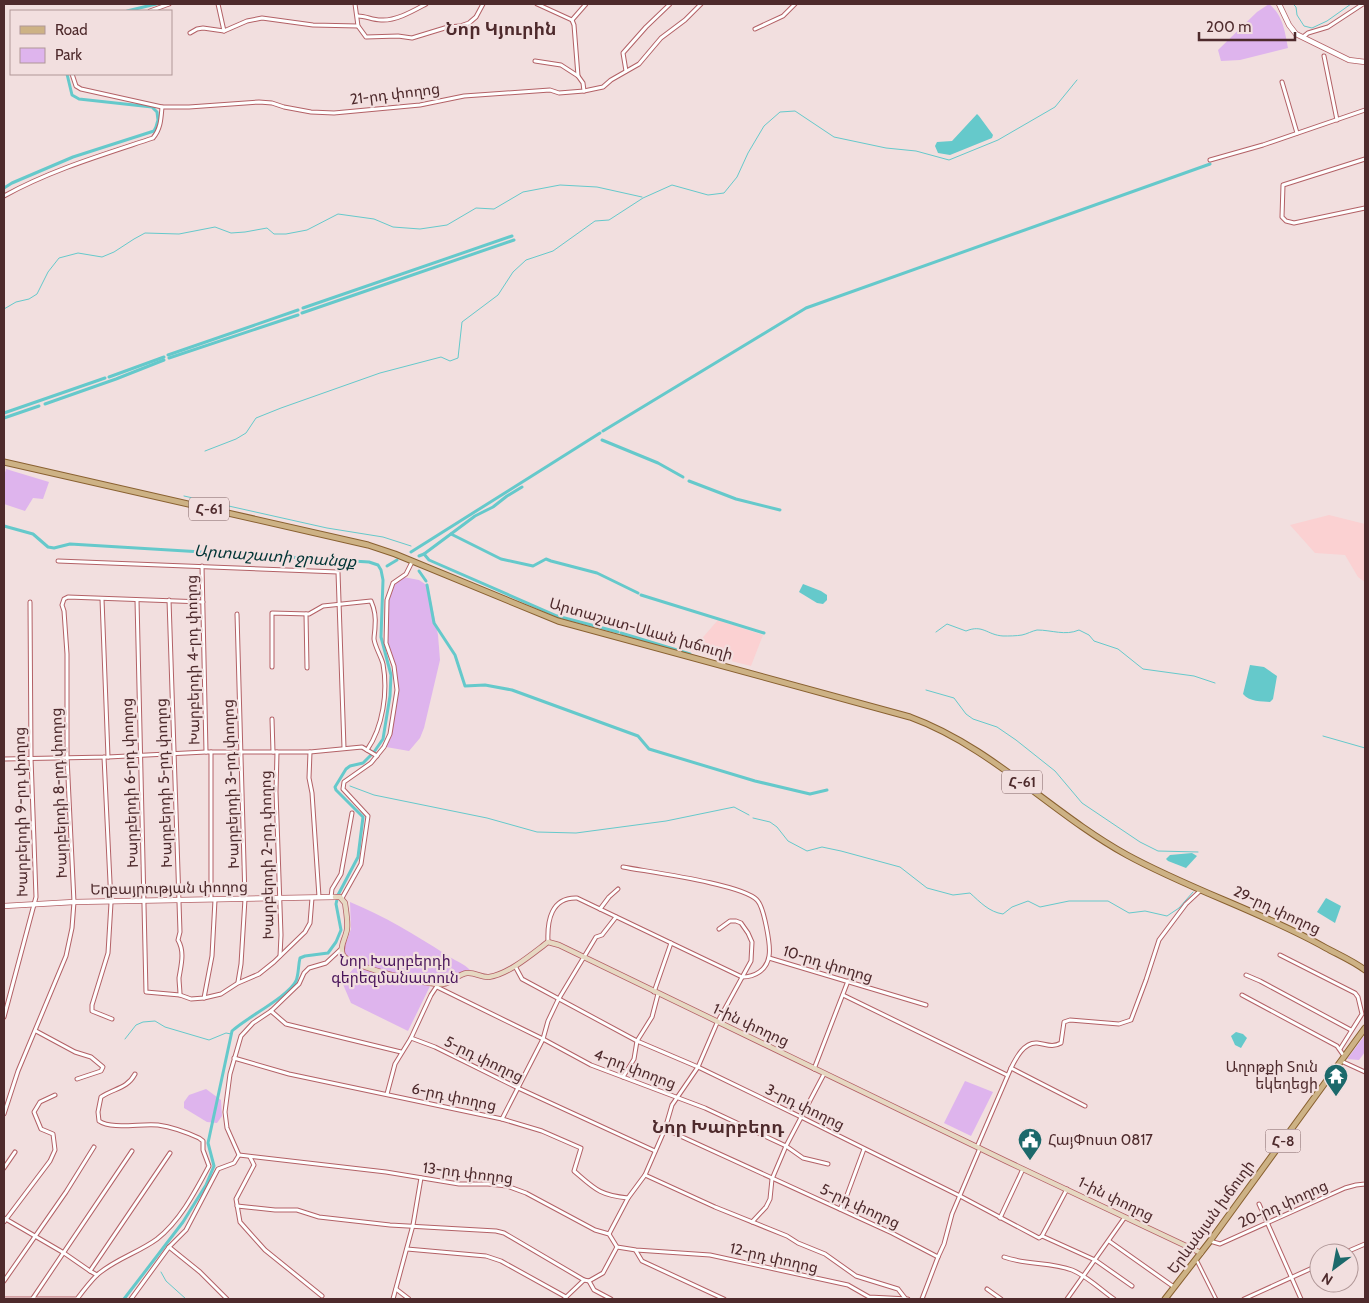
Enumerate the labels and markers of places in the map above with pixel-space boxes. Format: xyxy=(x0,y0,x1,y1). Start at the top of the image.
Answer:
place label: Աղոթքի Տուն եկեղեցի xyxy=(1226,1058,1318,1093)
temple icon: Աղոթքի Տուն եկեղեցի xyxy=(1323,1063,1349,1097)
public building icon: ՀայՓոստ 0817 xyxy=(1017,1127,1043,1161)
place label: ՀայՓոստ 0817 xyxy=(1048,1131,1153,1149)

